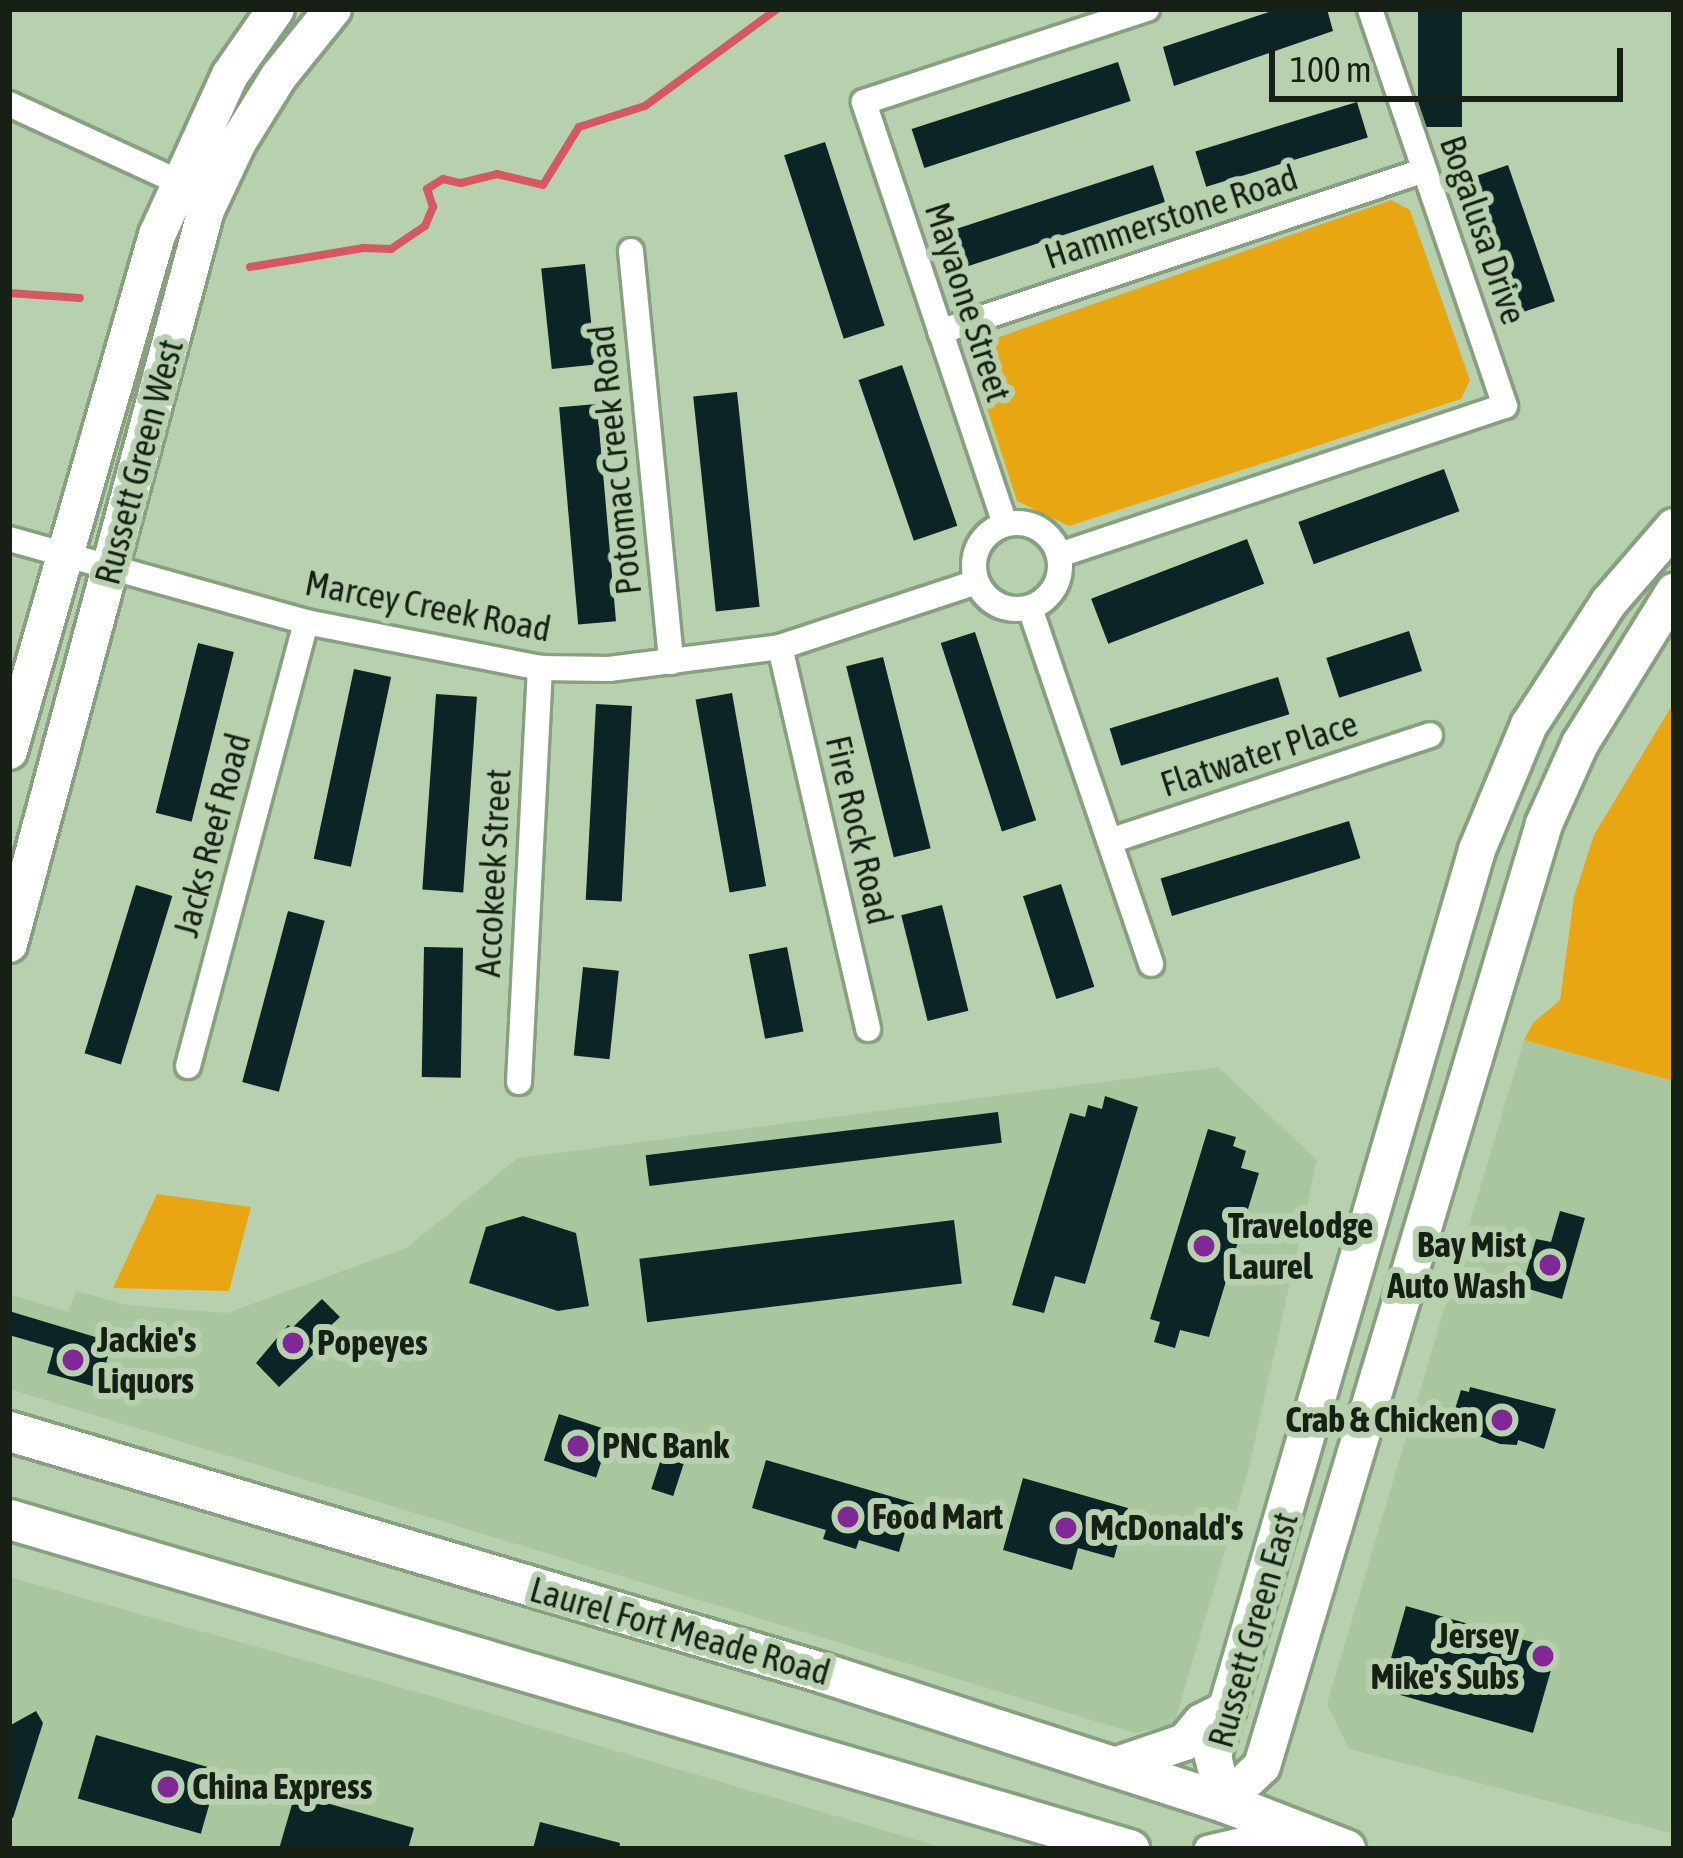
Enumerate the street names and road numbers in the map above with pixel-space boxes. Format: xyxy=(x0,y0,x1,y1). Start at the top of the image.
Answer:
street label: Bogalusa Drive xyxy=(1431,130,1535,330)
street label: Hammerstone Road xyxy=(1039,156,1303,278)
street label: Mayaone Street xyxy=(916,197,1020,407)
street label: Potomac Creek Road xyxy=(579,323,651,597)
street label: Russett Green West xyxy=(86,335,192,589)
street label: Marcey Creek Road xyxy=(301,561,555,651)
street label: Flatwater Place xyxy=(1155,702,1363,806)
street label: Jacks Reef Road xyxy=(164,728,260,942)
street label: Fire Rock Road xyxy=(816,731,902,929)
street label: Accokeek Street xyxy=(466,768,520,978)
street label: Russett Green East xyxy=(1199,1507,1307,1753)
street label: Laurel Fort Meade Road xyxy=(525,1568,835,1694)

